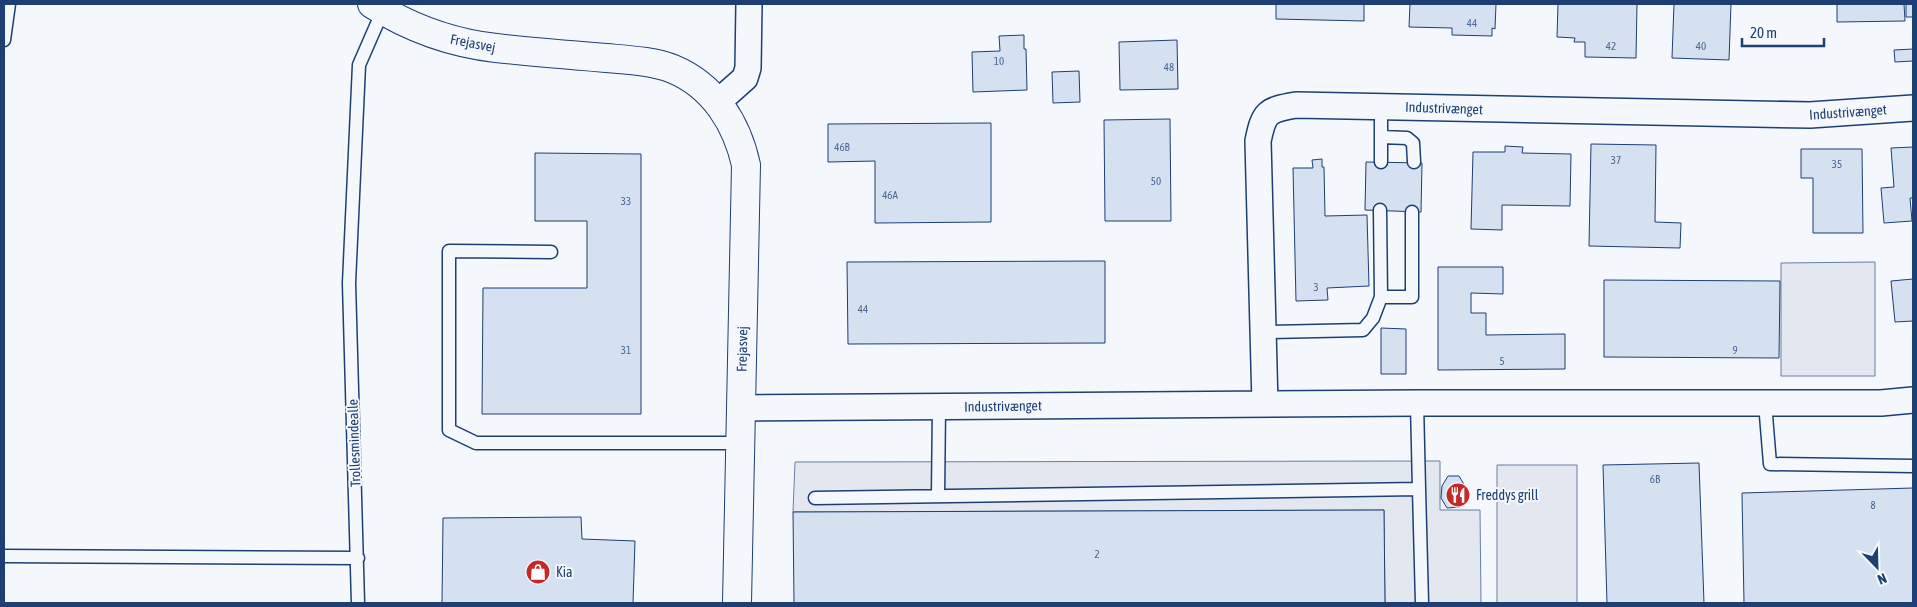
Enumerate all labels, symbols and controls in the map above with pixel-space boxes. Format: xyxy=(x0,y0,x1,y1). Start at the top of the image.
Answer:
scale bar xyxy=(1742,15,1824,47)
house number: 44 xyxy=(1467,17,1477,29)
text: 20 m xyxy=(1750,24,1777,41)
street label: Frejasvej xyxy=(449,31,497,55)
house number: 42 xyxy=(1606,40,1616,52)
house number: 40 xyxy=(1696,40,1706,52)
house number: 10 xyxy=(994,55,1004,67)
house number: 48 xyxy=(1164,61,1174,73)
street label: Industrivænget xyxy=(1405,99,1483,117)
street label: Industrivænget xyxy=(1809,101,1887,123)
house number: 46B xyxy=(834,141,851,153)
house number: 37 xyxy=(1611,154,1621,166)
house number: 35 xyxy=(1832,158,1842,170)
house number: 50 xyxy=(1151,175,1161,187)
house number: 46A xyxy=(882,189,898,201)
house number: 33 xyxy=(621,195,631,207)
house number: 3 xyxy=(1313,281,1319,293)
house number: 44 xyxy=(858,303,868,315)
street label: Frejasvej xyxy=(734,326,750,372)
house number: 31 xyxy=(621,344,631,356)
house number: 9 xyxy=(1732,344,1738,356)
house number: 5 xyxy=(1499,355,1505,367)
street label: Industrivænget xyxy=(964,397,1042,415)
street label: Trollesmindealle xyxy=(344,399,364,487)
house number: 6B xyxy=(1650,473,1661,485)
restaurant icon: Freddys grill xyxy=(1445,482,1471,508)
place label: Freddys grill xyxy=(1476,487,1539,503)
house number: 8 xyxy=(1870,499,1876,511)
north arrow xyxy=(1852,542,1902,592)
house number: 2 xyxy=(1094,548,1100,560)
shop icon: Kia xyxy=(525,559,551,585)
place label: Kia xyxy=(556,564,573,580)
text: N xyxy=(1875,570,1889,588)

